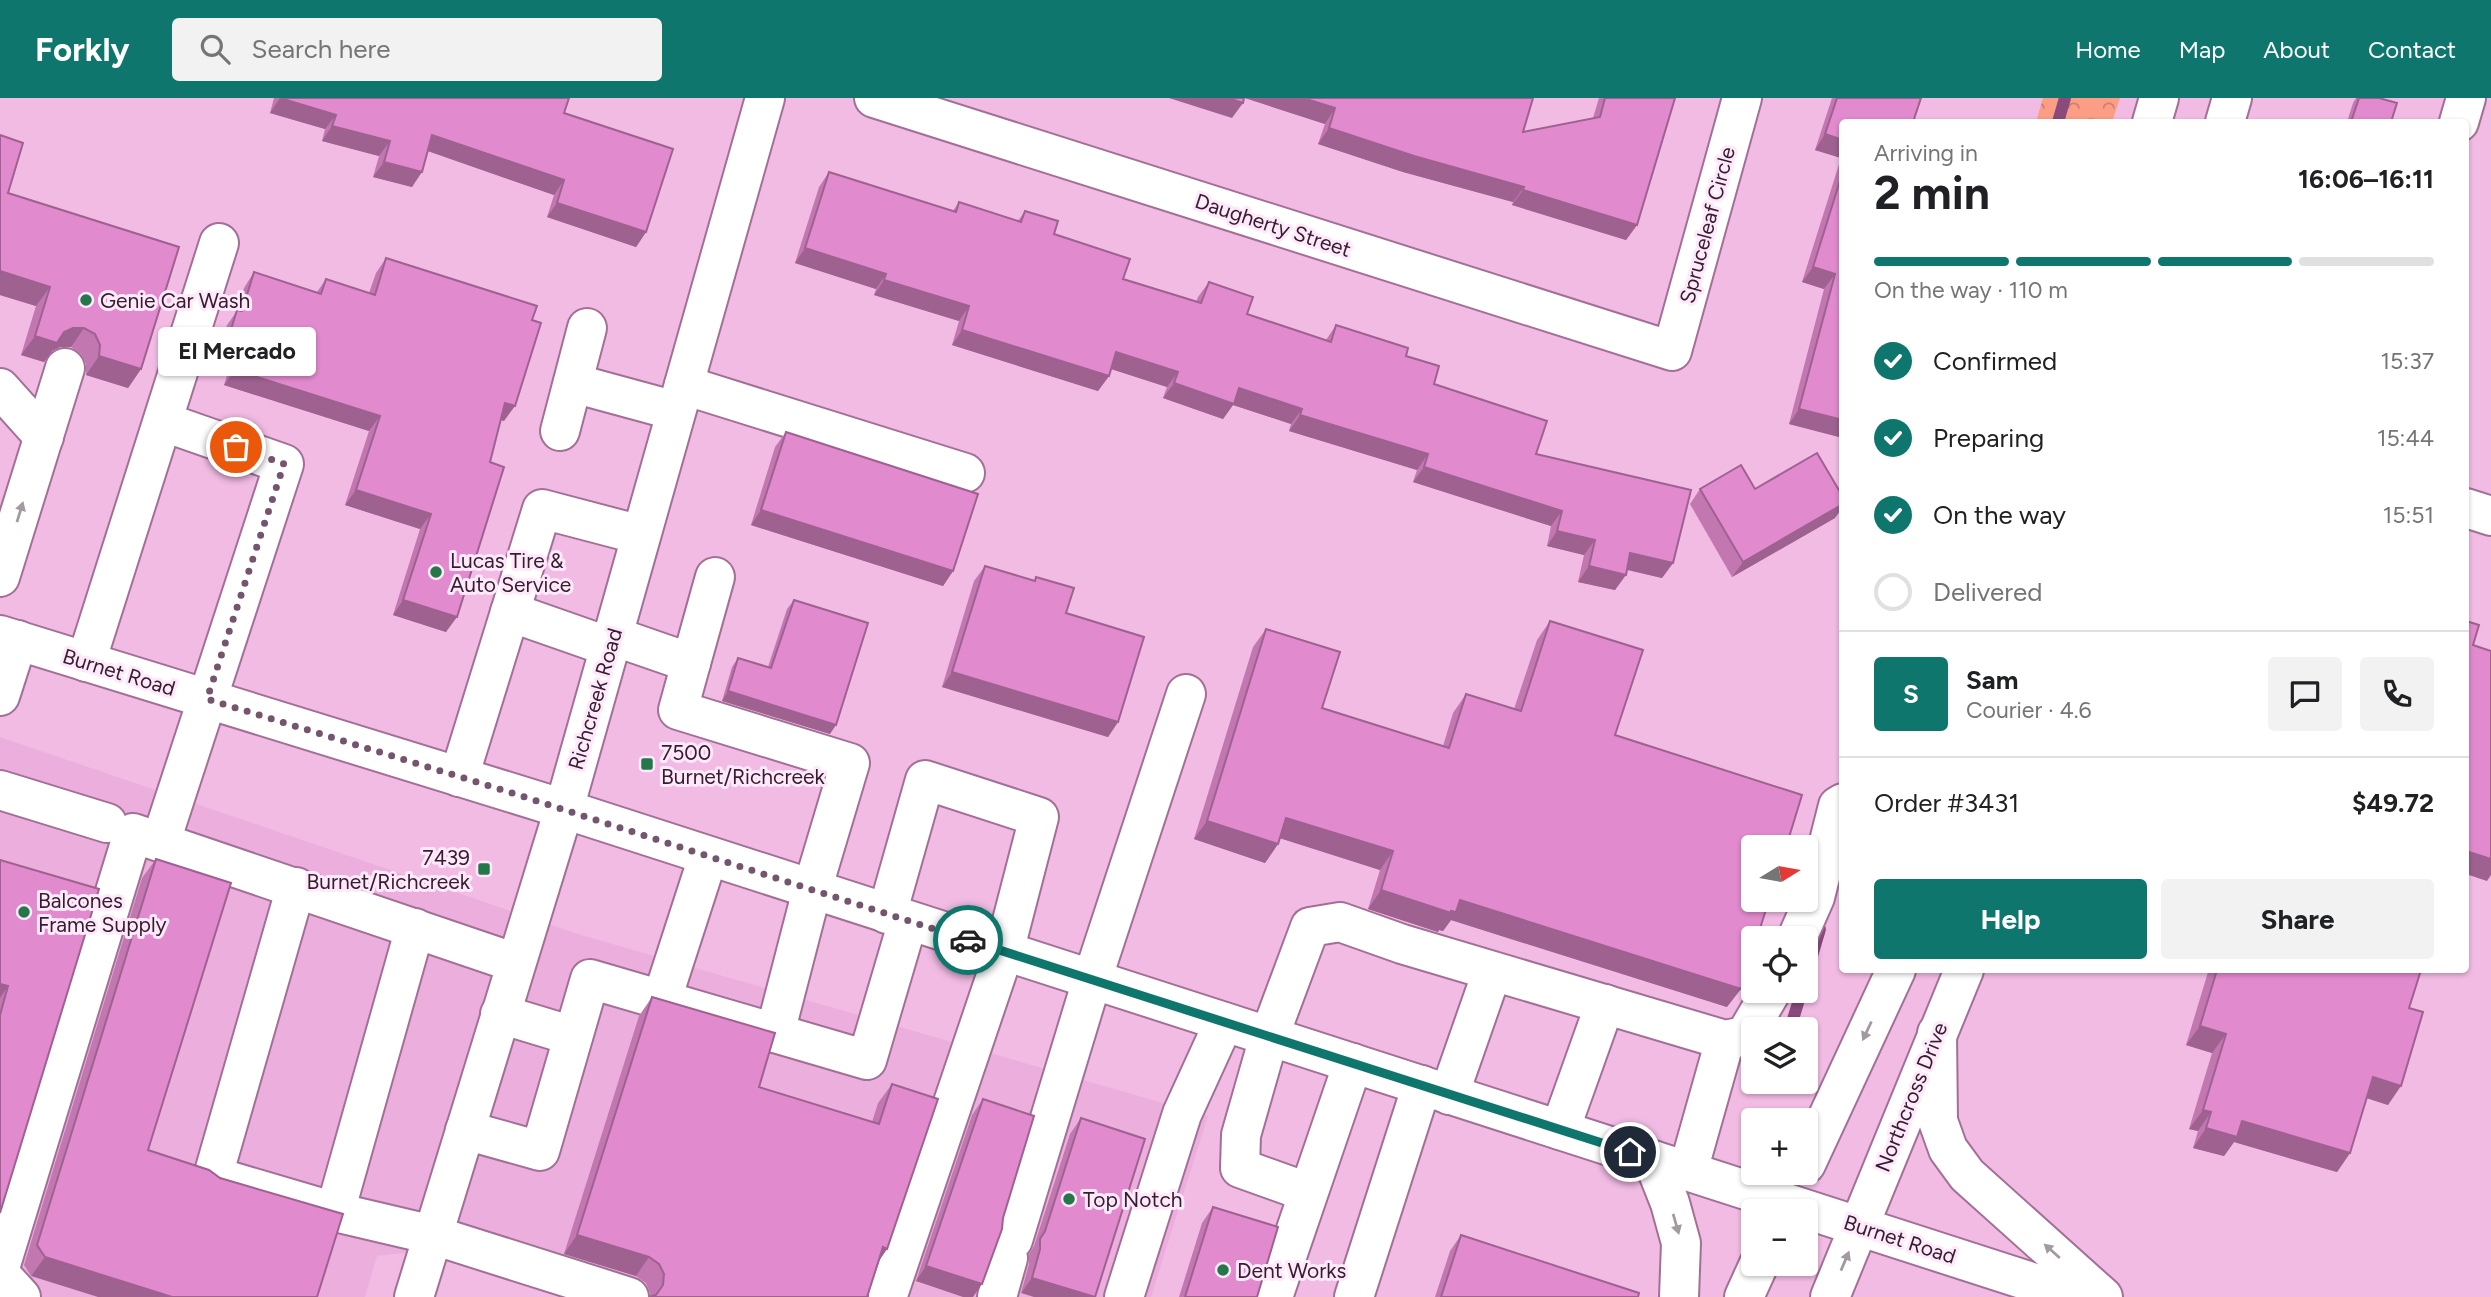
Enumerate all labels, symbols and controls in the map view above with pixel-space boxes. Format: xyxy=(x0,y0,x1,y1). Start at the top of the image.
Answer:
search box xyxy=(172,18,662,81)
text: Forkly xyxy=(35,30,130,69)
icon: search xyxy=(196,30,234,68)
text: Search here xyxy=(252,33,390,65)
text: Home xyxy=(2075,35,2141,64)
text: Map xyxy=(2179,35,2225,64)
text: About xyxy=(2263,35,2330,64)
text: Contact xyxy=(2368,35,2456,64)
text: Arriving in xyxy=(1874,139,1978,167)
street label: Spruceleaf Circle xyxy=(1674,144,1740,306)
text: 16:06–16:11 xyxy=(2298,163,2434,195)
text: 2 min xyxy=(1874,165,1990,221)
street label: Daugherty Street xyxy=(1192,188,1354,262)
text: On the way · 110 m xyxy=(1874,276,2068,304)
place label: Genie Car Wash xyxy=(100,288,250,313)
marker: Genie Car Wash xyxy=(78,292,94,308)
callout: El Mercado xyxy=(157,328,315,377)
text: El Mercado xyxy=(178,337,296,365)
icon: check xyxy=(1874,342,1912,380)
text: Confirmed xyxy=(1933,345,2057,377)
text: 15:37 xyxy=(2381,347,2434,375)
pin xyxy=(206,417,266,477)
icon: check xyxy=(1874,419,1912,457)
text: Preparing xyxy=(1933,422,2044,454)
text: 15:44 xyxy=(2377,424,2434,452)
icon: bag xyxy=(217,428,255,466)
icon: check xyxy=(1874,496,1912,534)
text: On the way xyxy=(1933,499,2066,531)
text: 15:51 xyxy=(2383,501,2434,529)
one-way arrow xyxy=(15,502,26,523)
place label: Lucas Tire & Auto Service xyxy=(450,548,571,597)
marker: Lucas Tire & Auto Service xyxy=(428,564,444,580)
text: Delivered xyxy=(1933,576,2042,608)
street label: Richcreek Road xyxy=(563,625,627,773)
street label: Burnet Road xyxy=(60,643,178,701)
button: chat xyxy=(2268,657,2342,731)
button: phone xyxy=(2360,657,2434,731)
text: Sam xyxy=(1966,664,2018,696)
text: S xyxy=(1903,678,1919,710)
text: Courier · 4.6 xyxy=(1966,696,2092,724)
place label: 7500 Burnet/Richcreek xyxy=(661,740,825,789)
marker: 7500 Burnet/Richcreek xyxy=(639,756,655,772)
text: Order #3431 xyxy=(1874,787,2019,819)
text: $49.72 xyxy=(2352,787,2434,819)
north arrow xyxy=(1741,835,1818,912)
map controls xyxy=(1741,835,1818,1276)
place label: 7439 Burnet/Richcreek xyxy=(306,845,471,894)
marker: 7439 Burnet/Richcreek xyxy=(476,861,492,877)
button: Help xyxy=(1874,879,2147,959)
button: Share xyxy=(2161,879,2434,959)
place label: Balcones Frame Supply xyxy=(38,888,167,937)
marker: Balcones Frame Supply xyxy=(16,904,32,920)
courier xyxy=(933,905,1003,975)
icon: car xyxy=(949,921,987,959)
button: locate xyxy=(1741,926,1818,1003)
button: layers xyxy=(1741,1017,1818,1094)
street label: Northcross Drive xyxy=(1870,1019,1952,1175)
one-way arrow xyxy=(1861,1021,1872,1042)
button: + xyxy=(1741,1108,1818,1185)
pin xyxy=(1600,1122,1660,1182)
icon: home xyxy=(1611,1133,1649,1171)
place label: Top Notch xyxy=(1083,1187,1182,1212)
marker: Top Notch xyxy=(1061,1191,1077,1207)
button: − xyxy=(1741,1199,1818,1276)
street label: Burnet Road xyxy=(1841,1209,1959,1269)
one-way arrow xyxy=(1672,1214,1682,1235)
one-way arrow xyxy=(2044,1244,2061,1260)
one-way arrow xyxy=(1840,1251,1851,1272)
place label: Dent Works xyxy=(1237,1258,1346,1283)
marker: Dent Works xyxy=(1215,1262,1231,1278)

